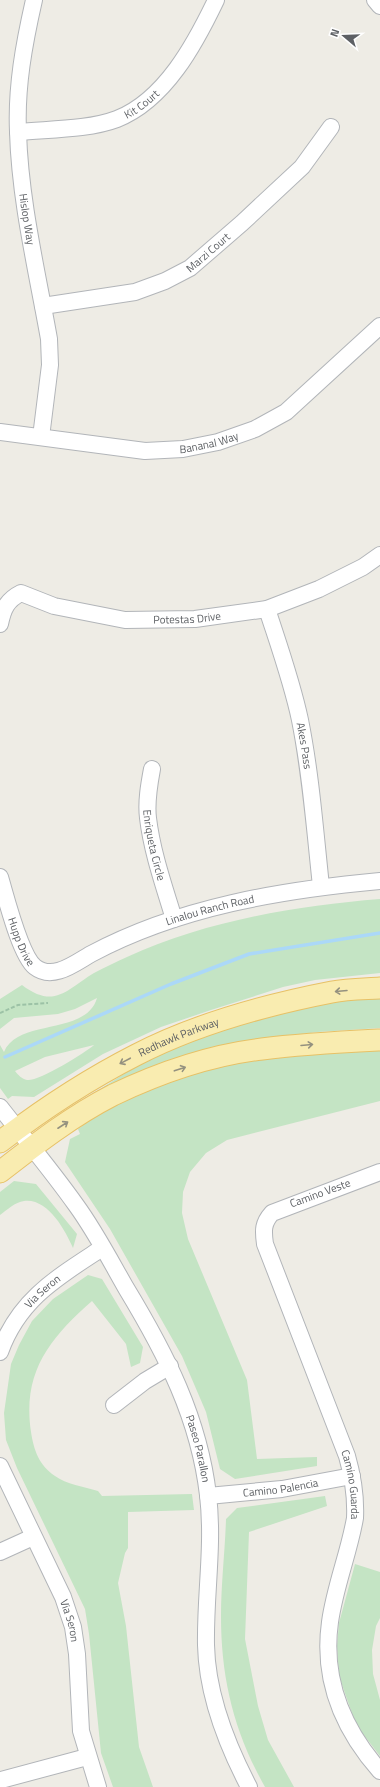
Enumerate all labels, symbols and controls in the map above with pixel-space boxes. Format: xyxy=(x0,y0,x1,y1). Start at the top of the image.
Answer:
north arrow xyxy=(324,16,364,56)
text: N xyxy=(326,27,343,39)
street label: Kit Court xyxy=(121,86,163,123)
street label: Hislop Way xyxy=(15,192,39,247)
street label: Marzi Court xyxy=(182,229,234,276)
street label: Bananal Way xyxy=(179,427,241,457)
street label: Potestas Drive xyxy=(153,607,222,628)
street label: Akes Pass xyxy=(293,721,316,770)
street label: Enriqueta Circle xyxy=(139,809,170,883)
street label: Linalou Ranch Road xyxy=(163,891,256,929)
street label: Hupp Drive xyxy=(4,915,39,970)
one-way arrow xyxy=(335,987,348,995)
street label: Redhawk Parkway xyxy=(135,1013,222,1061)
one-way arrow xyxy=(300,1041,313,1048)
one-way arrow xyxy=(119,1057,131,1065)
one-way arrow xyxy=(173,1065,186,1072)
one-way arrow xyxy=(58,1121,69,1130)
street label: Camino Veste xyxy=(287,1174,353,1211)
street label: Via Seron xyxy=(21,1271,64,1312)
street label: Paseo Parallon xyxy=(182,1413,214,1483)
street label: Camino Guarda xyxy=(337,1447,363,1520)
street label: Camino Palencia xyxy=(242,1474,320,1501)
street label: Via Seron xyxy=(56,1597,83,1643)

